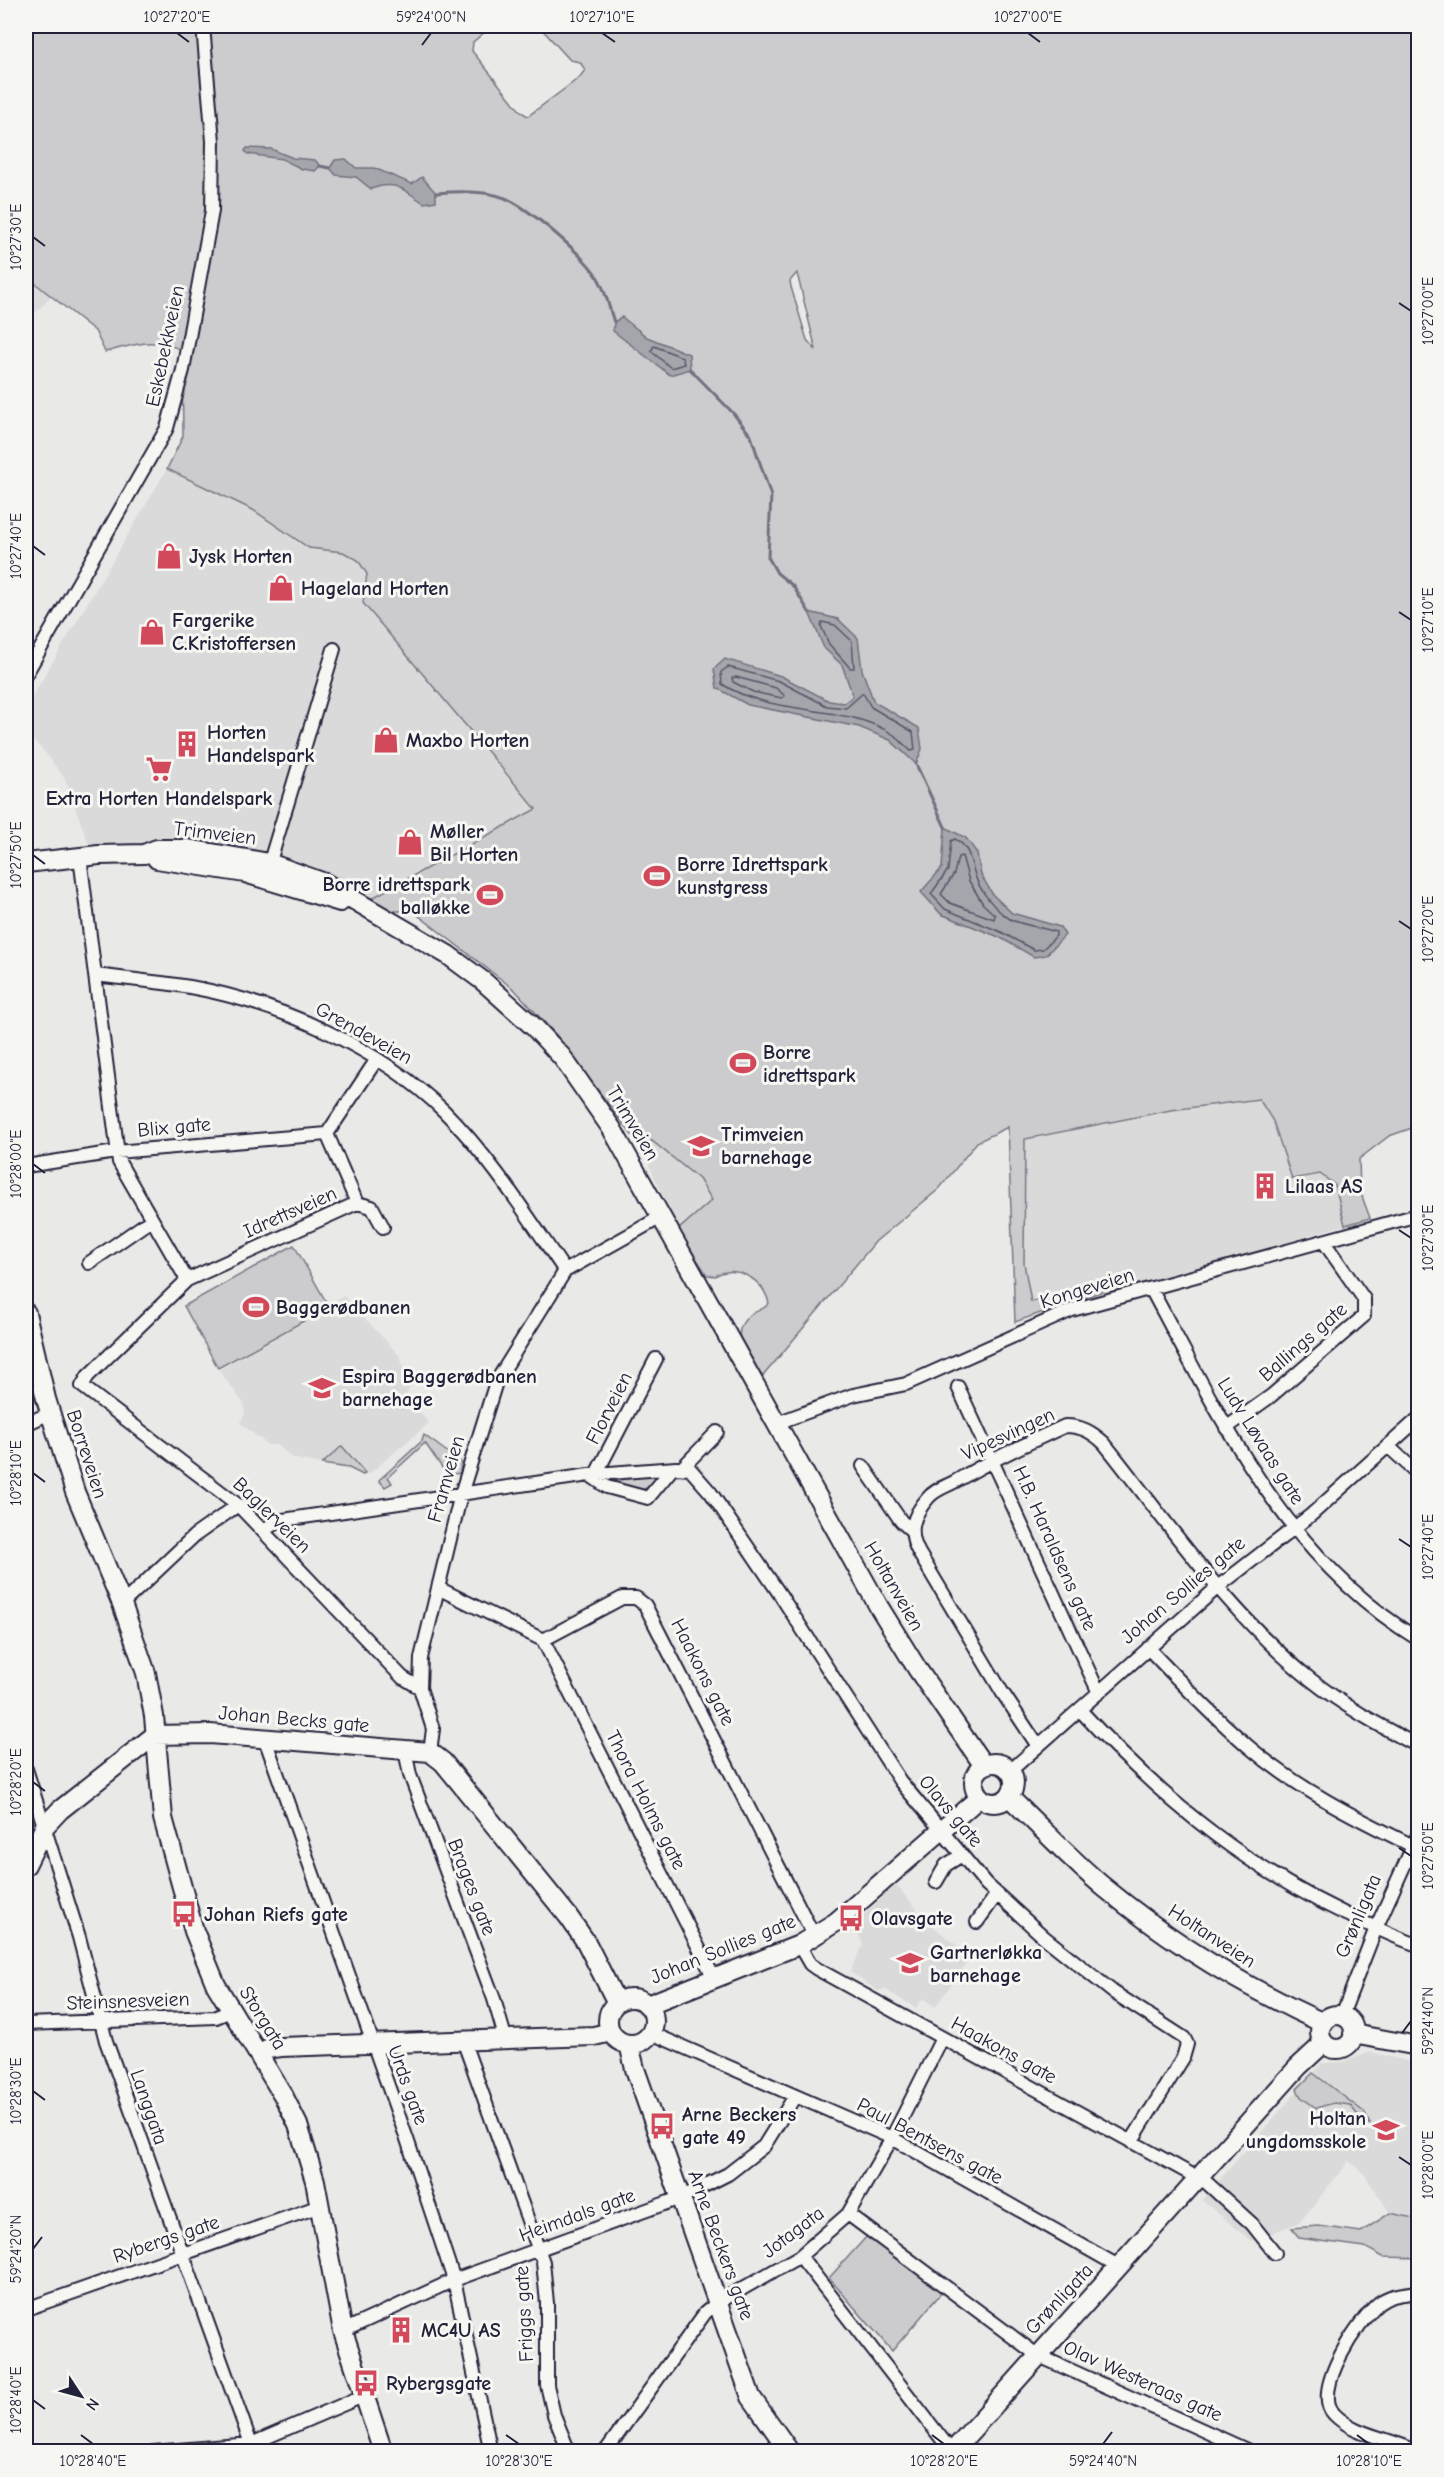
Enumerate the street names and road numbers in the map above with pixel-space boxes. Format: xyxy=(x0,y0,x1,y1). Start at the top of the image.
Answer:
street label: Eskebekkveien xyxy=(141,283,189,409)
street label: Trimveien xyxy=(172,817,258,849)
street label: Grendeveien xyxy=(312,997,416,1069)
street label: Trimveien xyxy=(602,1081,664,1165)
street label: Blix gate xyxy=(136,1112,212,1142)
street label: Idrettsveien xyxy=(240,1181,340,1243)
street label: Kongeveien xyxy=(1037,1263,1137,1313)
street label: Ballings gate xyxy=(1254,1298,1352,1386)
street label: Florveien xyxy=(581,1368,637,1448)
street label: Ludv Løvaas gate xyxy=(1213,1373,1309,1509)
street label: Vipesvingen xyxy=(958,1402,1058,1466)
street label: Borreveien xyxy=(62,1407,112,1501)
street label: Framveien xyxy=(423,1433,469,1525)
street label: H.B. Haraldsens gate xyxy=(1008,1462,1102,1634)
street label: Baglerveien xyxy=(228,1472,316,1558)
street label: Johan Sollies gate xyxy=(1116,1532,1250,1648)
street label: Holtanveien xyxy=(859,1537,929,1635)
street label: Haakons gate xyxy=(666,1615,740,1729)
street label: Johan Becks gate xyxy=(218,1701,370,1737)
street label: Thora Holms gate xyxy=(601,1726,691,1874)
street label: Olavs gate xyxy=(914,1770,988,1852)
street label: Brages gate xyxy=(443,1835,501,1939)
street label: Grønligata xyxy=(1330,1871,1386,1961)
street label: Holtanveien xyxy=(1164,1899,1260,1973)
street label: Johan Sollies gate xyxy=(647,1909,799,1989)
street label: Storgata xyxy=(235,1982,291,2054)
street label: Steinsnesveien xyxy=(66,1987,190,2015)
street label: Haakons gate xyxy=(947,2012,1061,2088)
street label: Urds gate xyxy=(383,2042,433,2128)
street label: Langgata xyxy=(125,2066,173,2148)
street label: Paul Bentsens gate xyxy=(853,2093,1007,2189)
street label: Arne Beckers gate xyxy=(683,2167,759,2323)
street label: Heimdals gate xyxy=(516,2183,638,2247)
street label: Jotagata xyxy=(758,2201,828,2263)
street label: Rybergs gate xyxy=(110,2210,222,2268)
street label: Grønligata xyxy=(1020,2259,1098,2339)
street label: Friggs gate xyxy=(510,2265,538,2363)
street label: Olav Westeraas gate xyxy=(1060,2336,1226,2426)

